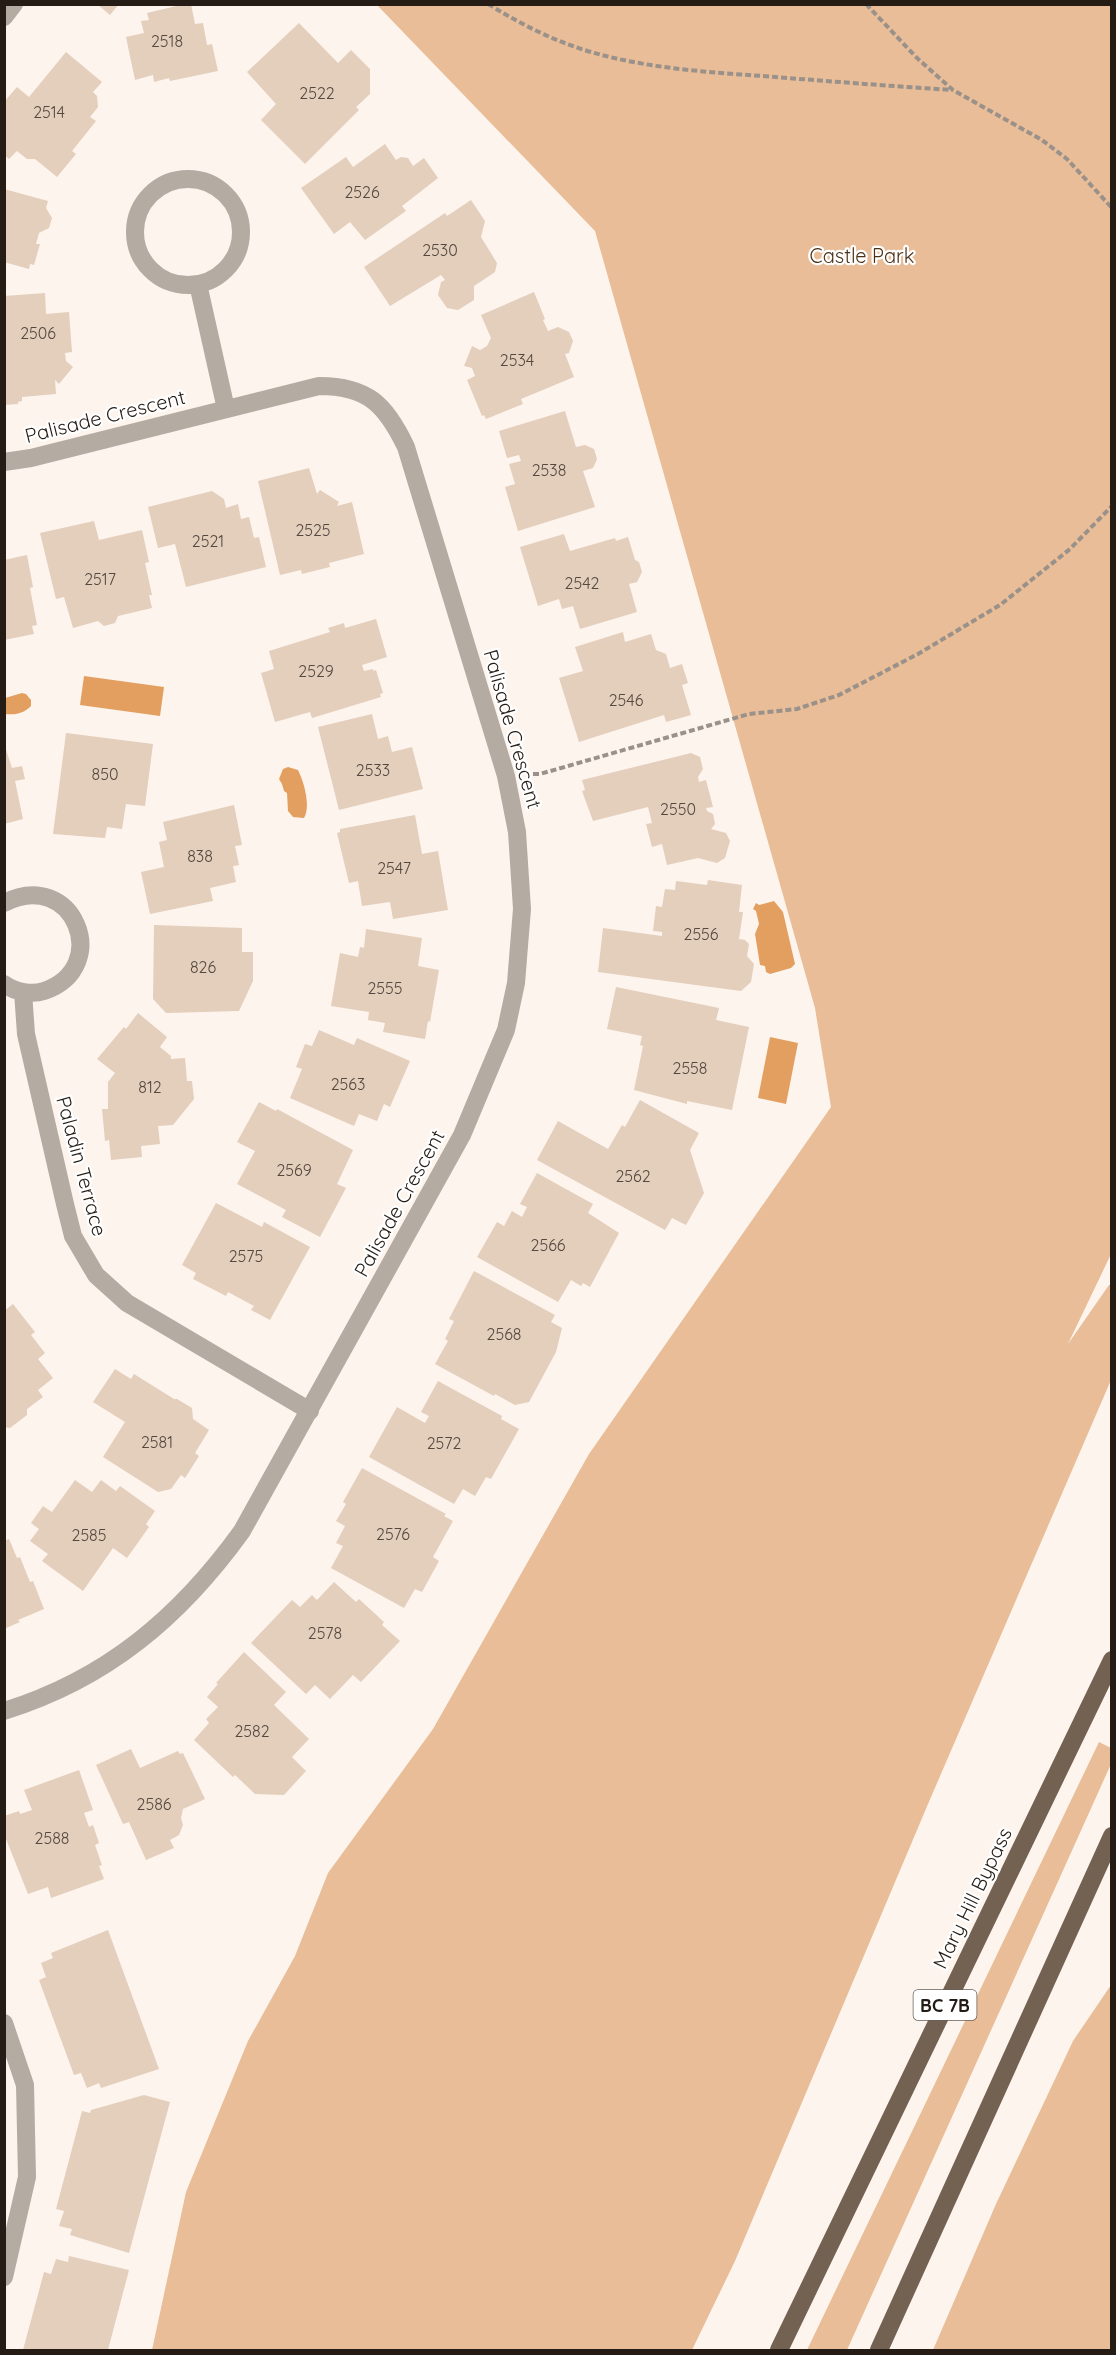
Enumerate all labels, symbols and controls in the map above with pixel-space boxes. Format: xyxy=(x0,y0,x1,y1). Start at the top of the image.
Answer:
house number: 2518 xyxy=(151,31,183,51)
house number: 2522 xyxy=(299,83,335,103)
house number: 2514 xyxy=(33,102,65,122)
house number: 2526 xyxy=(344,182,380,202)
house number: 2530 xyxy=(422,240,458,260)
park label: Castle Park xyxy=(810,243,914,268)
house number: 2506 xyxy=(20,323,56,343)
house number: 2534 xyxy=(500,350,534,370)
street label: Palisade Crescent xyxy=(22,384,188,448)
house number: 2538 xyxy=(532,460,566,480)
house number: 2525 xyxy=(295,520,331,540)
house number: 2521 xyxy=(192,531,224,551)
house number: 2517 xyxy=(84,569,116,589)
house number: 2542 xyxy=(565,573,600,593)
street label: Palisade Crescent xyxy=(478,647,548,812)
house number: 2529 xyxy=(298,661,334,681)
house number: 2546 xyxy=(609,690,644,710)
house number: 2533 xyxy=(356,760,390,780)
house number: 850 xyxy=(92,764,118,784)
house number: 2550 xyxy=(660,799,696,819)
house number: 838 xyxy=(187,846,213,866)
house number: 2547 xyxy=(377,858,411,878)
house number: 2556 xyxy=(684,924,719,944)
house number: 826 xyxy=(190,957,216,977)
house number: 2555 xyxy=(367,978,403,998)
house number: 2558 xyxy=(673,1058,707,1078)
house number: 2563 xyxy=(331,1074,365,1094)
house number: 812 xyxy=(138,1077,162,1097)
street label: Paladin Terrace xyxy=(51,1093,113,1239)
street label: Palisade Crescent xyxy=(348,1125,450,1281)
house number: 2569 xyxy=(276,1160,312,1180)
house number: 2562 xyxy=(615,1166,651,1186)
house number: 2566 xyxy=(531,1235,566,1255)
house number: 2575 xyxy=(229,1246,263,1266)
house number: 2568 xyxy=(487,1324,521,1344)
house number: 2581 xyxy=(141,1432,173,1452)
house number: 2572 xyxy=(427,1433,461,1453)
house number: 2576 xyxy=(376,1524,410,1544)
house number: 2585 xyxy=(72,1525,106,1545)
house number: 2578 xyxy=(308,1623,342,1643)
house number: 2582 xyxy=(234,1721,270,1741)
house number: 2586 xyxy=(137,1794,172,1814)
street label: Mary Hill Bypass xyxy=(927,1823,1017,1973)
house number: 2588 xyxy=(35,1828,69,1848)
road number: BC 7B xyxy=(914,1990,976,2020)

